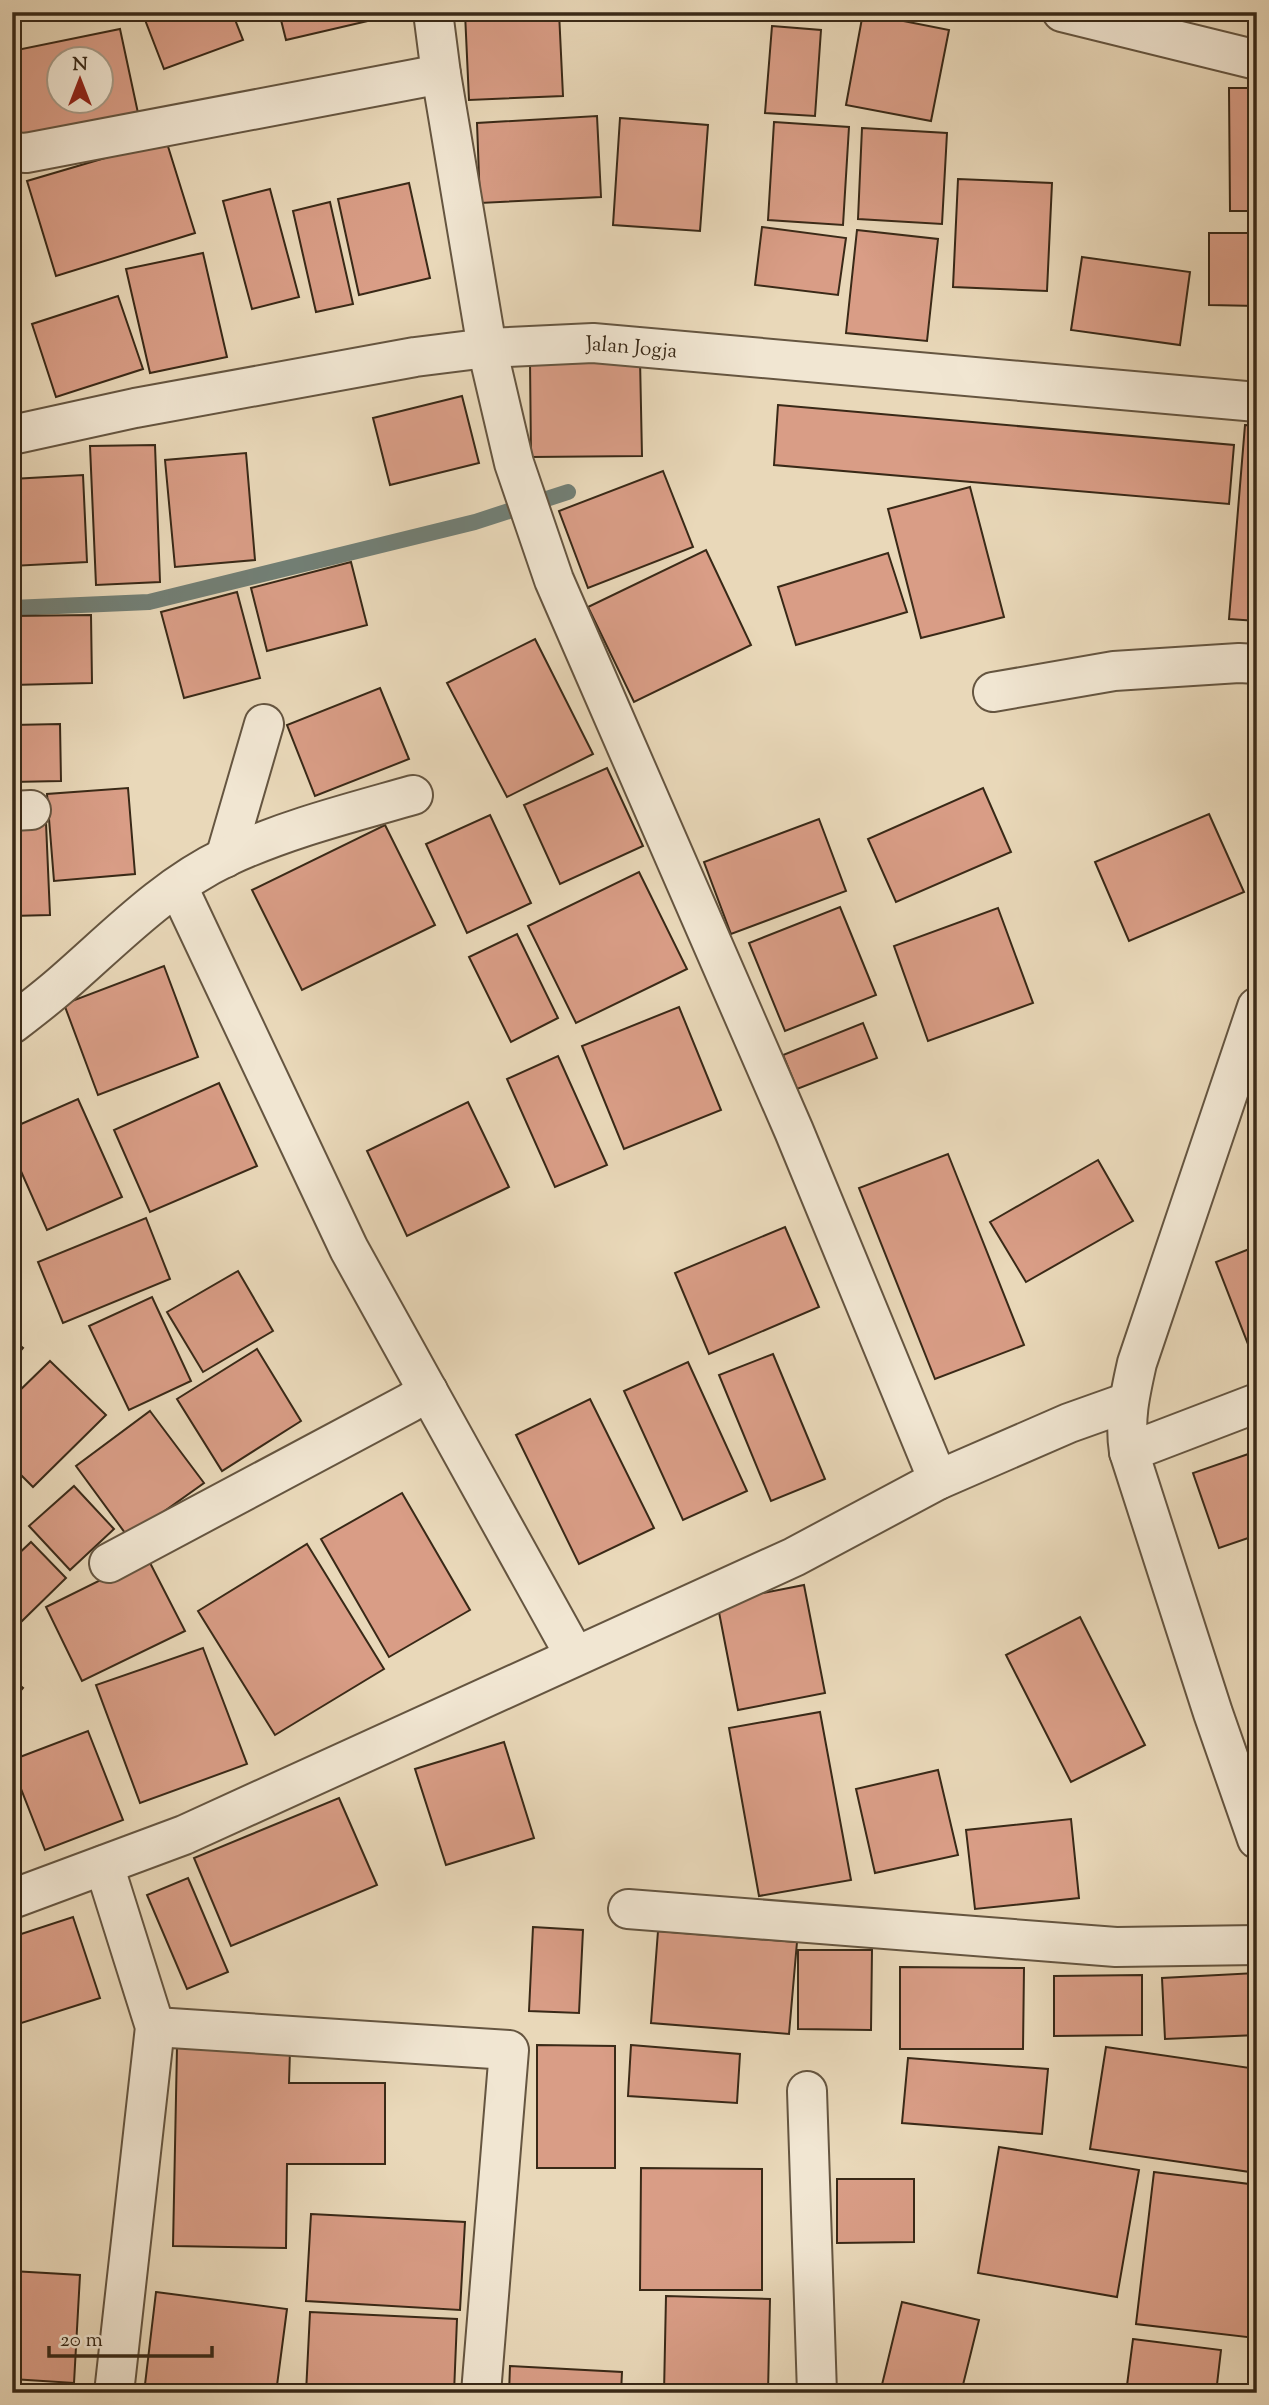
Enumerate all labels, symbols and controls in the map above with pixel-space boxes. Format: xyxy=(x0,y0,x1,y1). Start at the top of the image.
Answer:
north arrow xyxy=(46,46,116,116)
text: N xyxy=(72,52,88,79)
street label: Jalan Jogja xyxy=(584,330,679,367)
scale bar xyxy=(49,2314,212,2358)
text: 20 m xyxy=(60,2326,103,2356)

